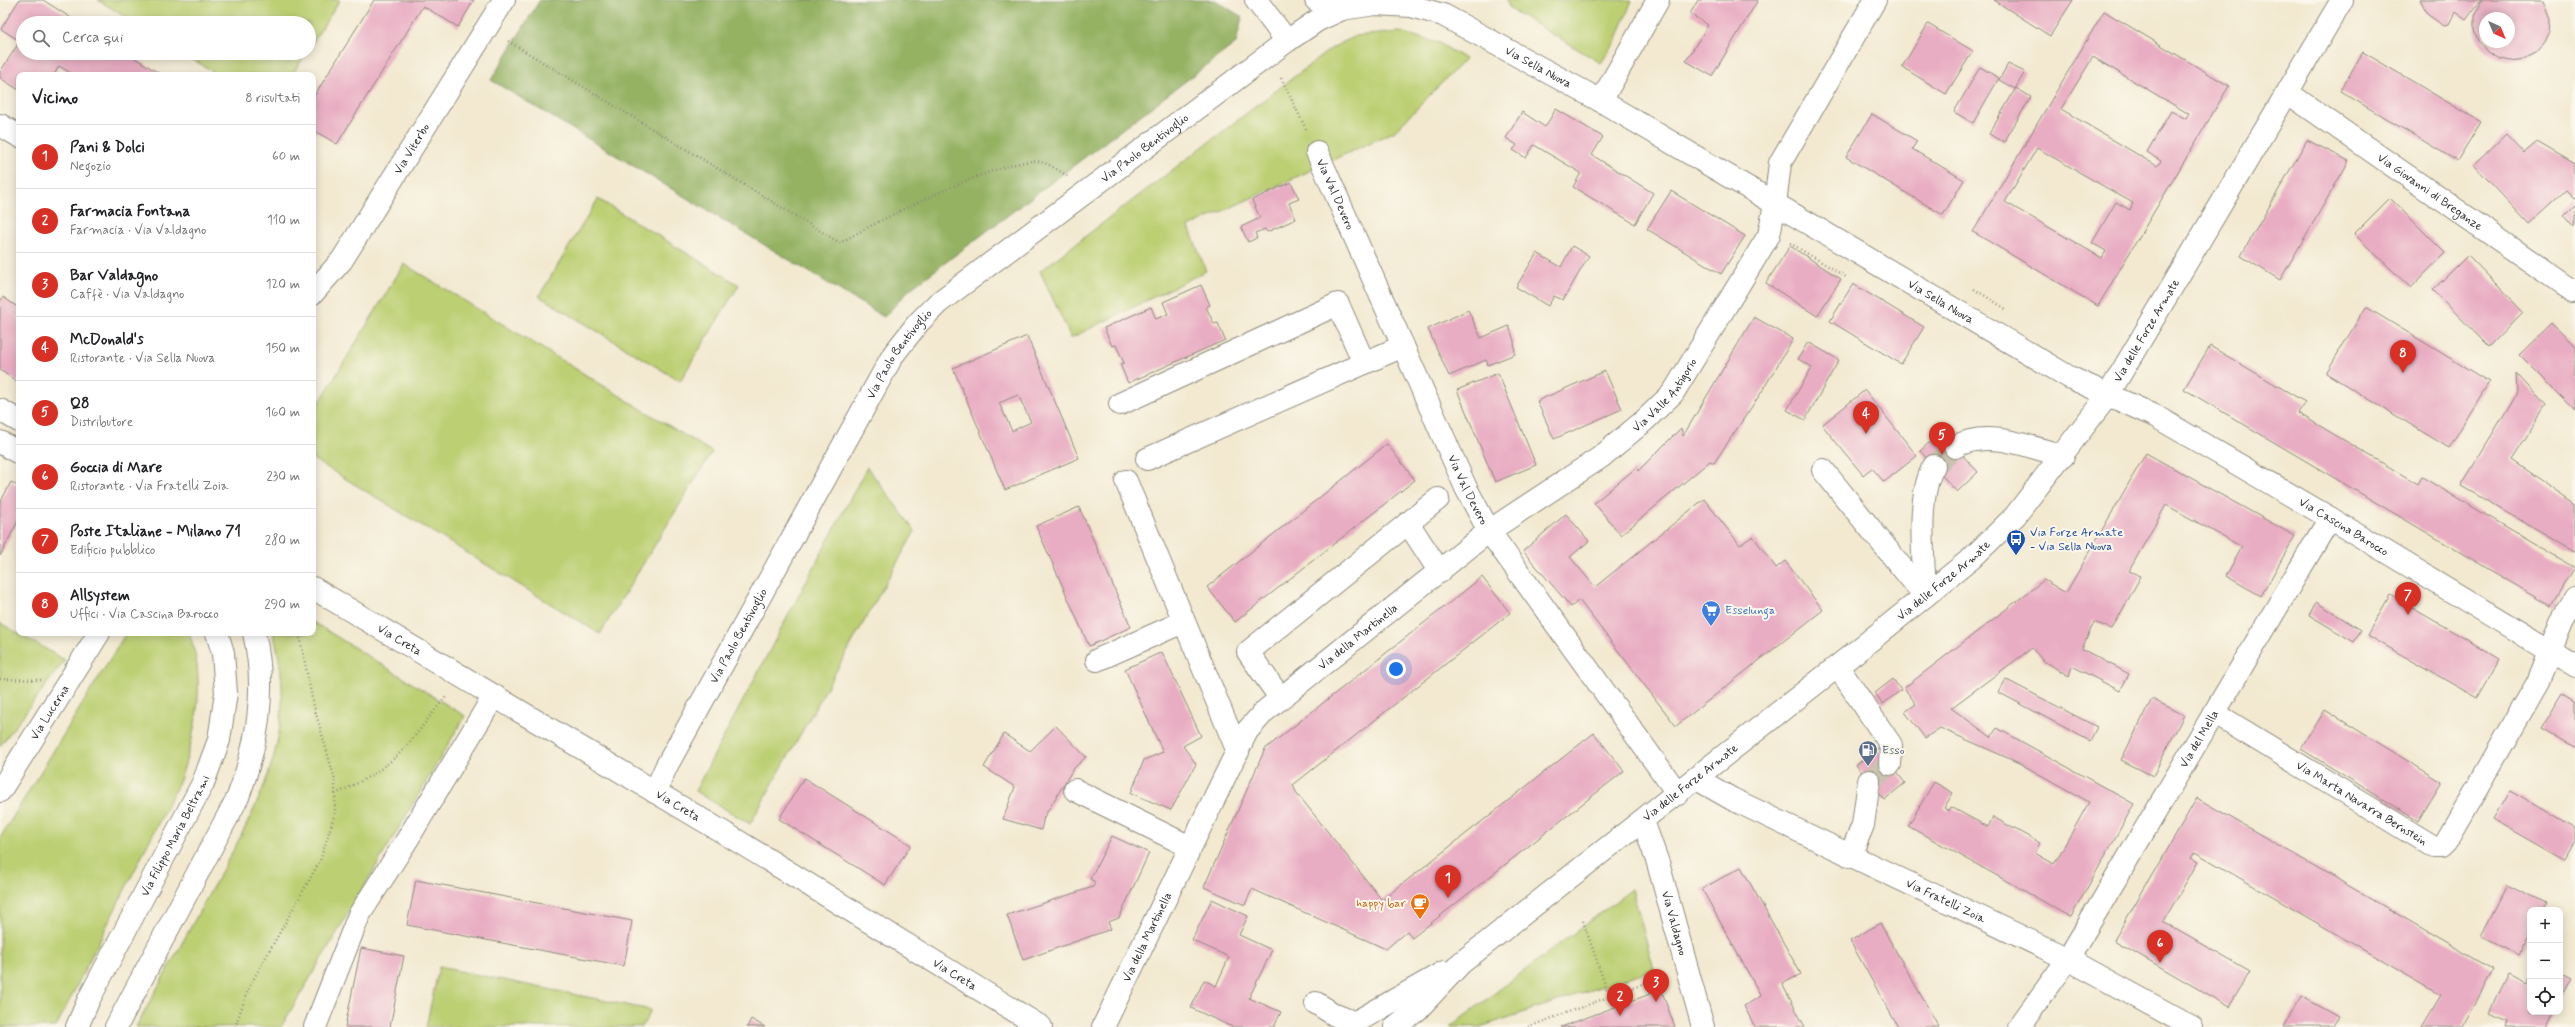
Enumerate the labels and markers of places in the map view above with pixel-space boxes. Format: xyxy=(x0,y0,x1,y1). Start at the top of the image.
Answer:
pin: 8 xyxy=(2390,340,2416,373)
pin: 4 xyxy=(1853,401,1879,434)
pin: 5 xyxy=(1929,422,1955,455)
place label: Via Forze Armate - Via Sella Nuova xyxy=(2030,525,2123,555)
bus stop icon: Via Forze Armate - Via Sella Nuova xyxy=(2005,528,2027,556)
pin: 7 xyxy=(2395,582,2421,615)
supermarket icon: Esselunga xyxy=(1700,599,1722,627)
place label: Esselunga xyxy=(1725,603,1775,620)
fuel station icon: Esso xyxy=(1857,739,1879,767)
place label: Esso xyxy=(1882,743,1905,759)
pin: 1 xyxy=(1435,865,1461,898)
cafe icon: happy bar xyxy=(1409,892,1431,920)
place label: happy bar xyxy=(1356,896,1406,912)
pin: 6 xyxy=(2147,930,2173,963)
pin: 3 xyxy=(1643,969,1669,1002)
pin: 2 xyxy=(1607,983,1633,1016)

